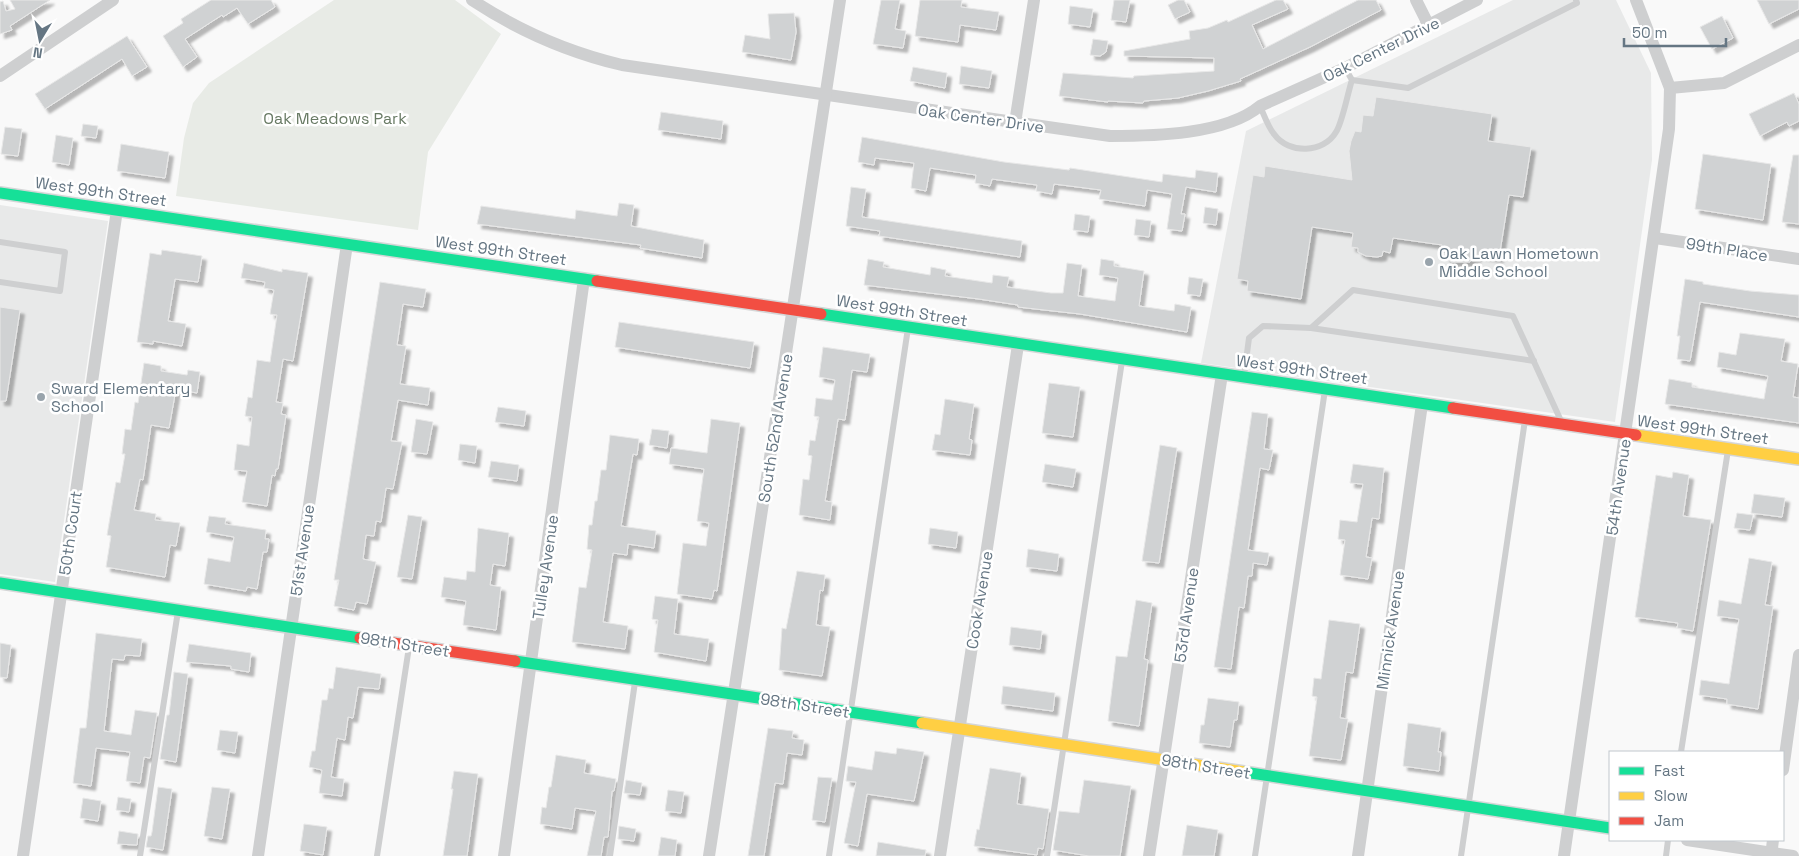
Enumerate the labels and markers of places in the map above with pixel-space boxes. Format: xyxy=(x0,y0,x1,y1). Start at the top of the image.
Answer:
place label: Oak Lawn Hometown Middle School xyxy=(1439,243,1599,282)
marker: Oak Lawn Hometown Middle School xyxy=(1423,256,1435,268)
place label: Sward Elementary School xyxy=(51,378,190,417)
marker: Sward Elementary School xyxy=(35,391,47,403)

